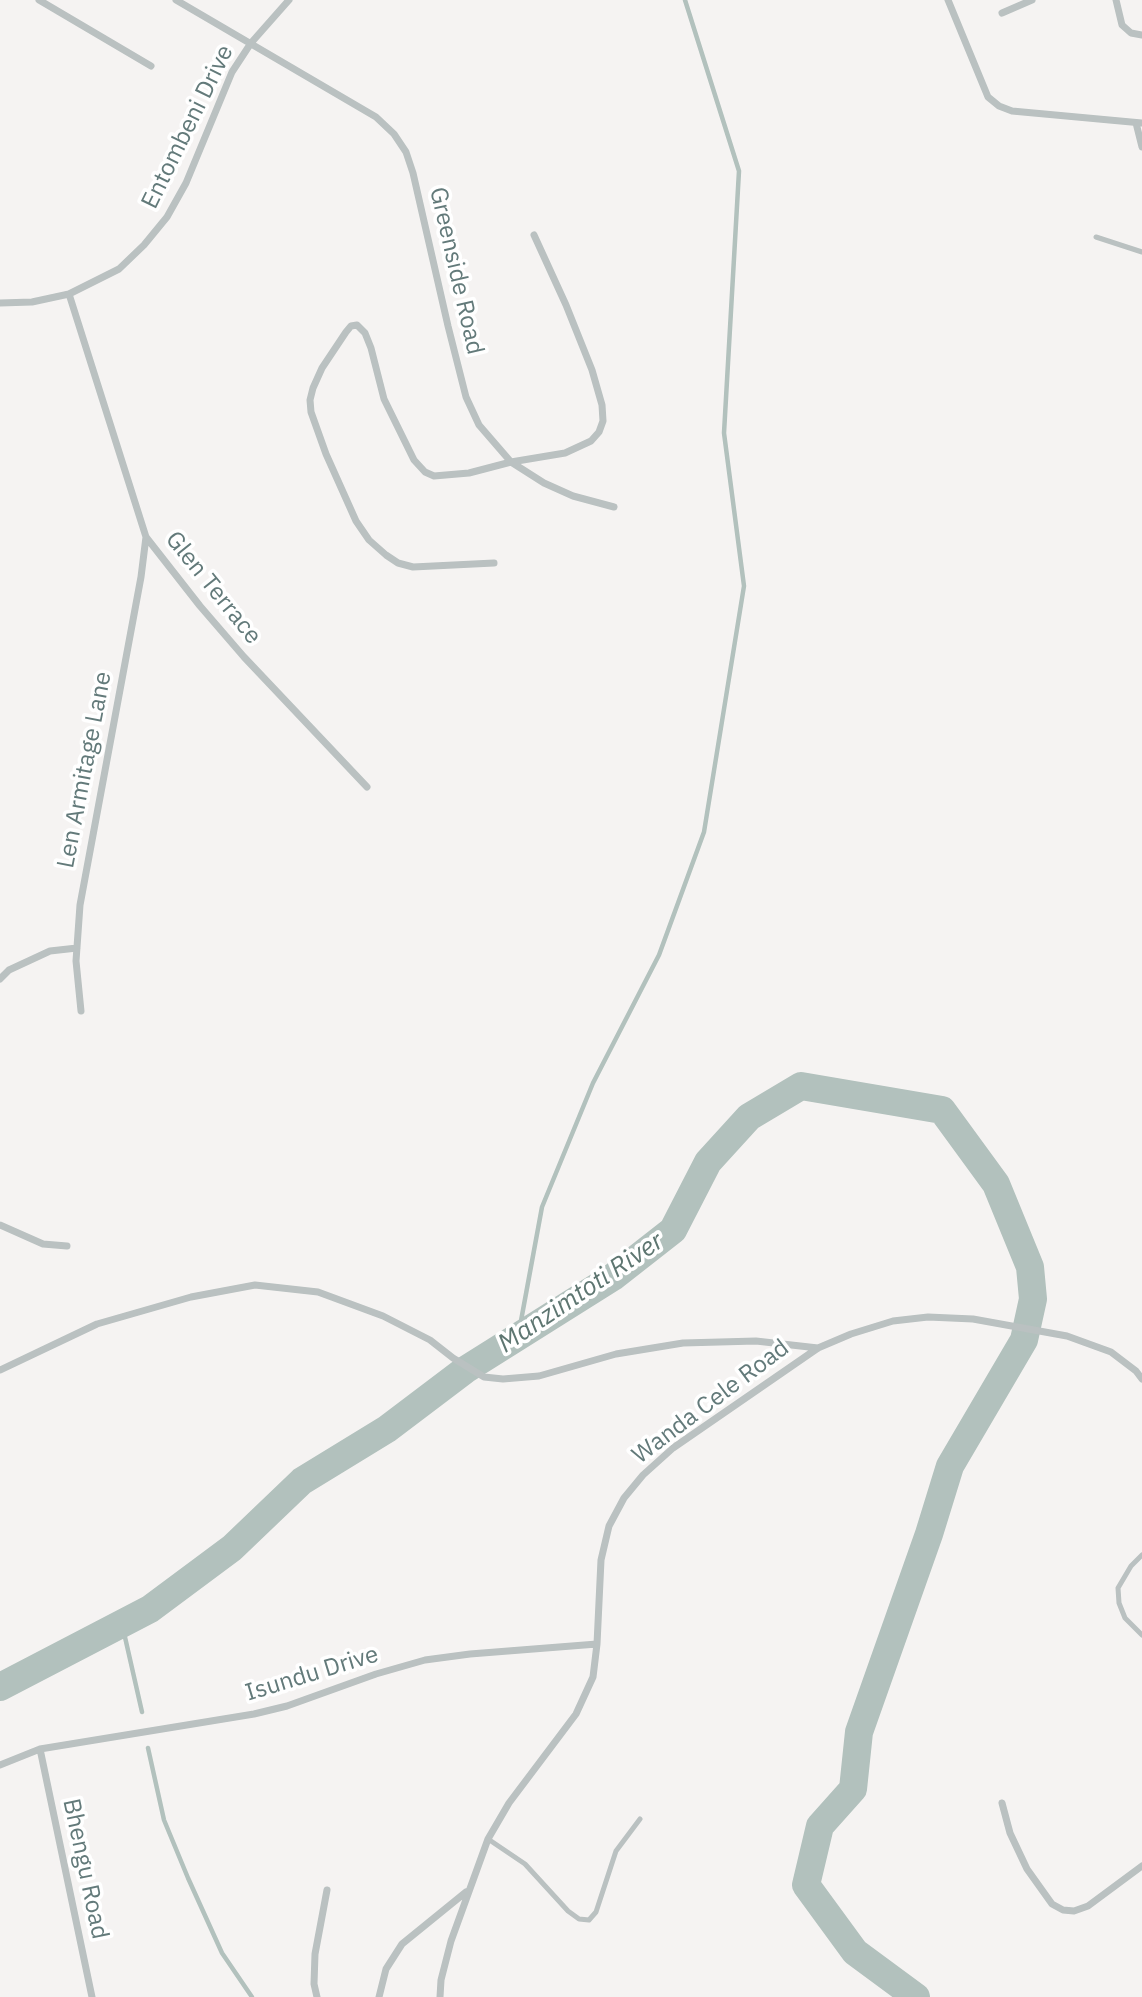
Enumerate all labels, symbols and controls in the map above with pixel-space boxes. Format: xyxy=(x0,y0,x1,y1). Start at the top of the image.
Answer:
street label: Entombeni Drive xyxy=(136,40,240,214)
street label: Greenside Road xyxy=(423,184,489,358)
street label: Glen Terrace xyxy=(159,526,267,650)
street label: Len Armitage Lane xyxy=(52,669,118,871)
water label: Manzimtoti River xyxy=(492,1226,670,1360)
street label: Wanda Cele Road xyxy=(627,1334,795,1470)
street label: Isundu Drive xyxy=(242,1640,382,1708)
street label: Bhengu Road xyxy=(56,1796,114,1942)

